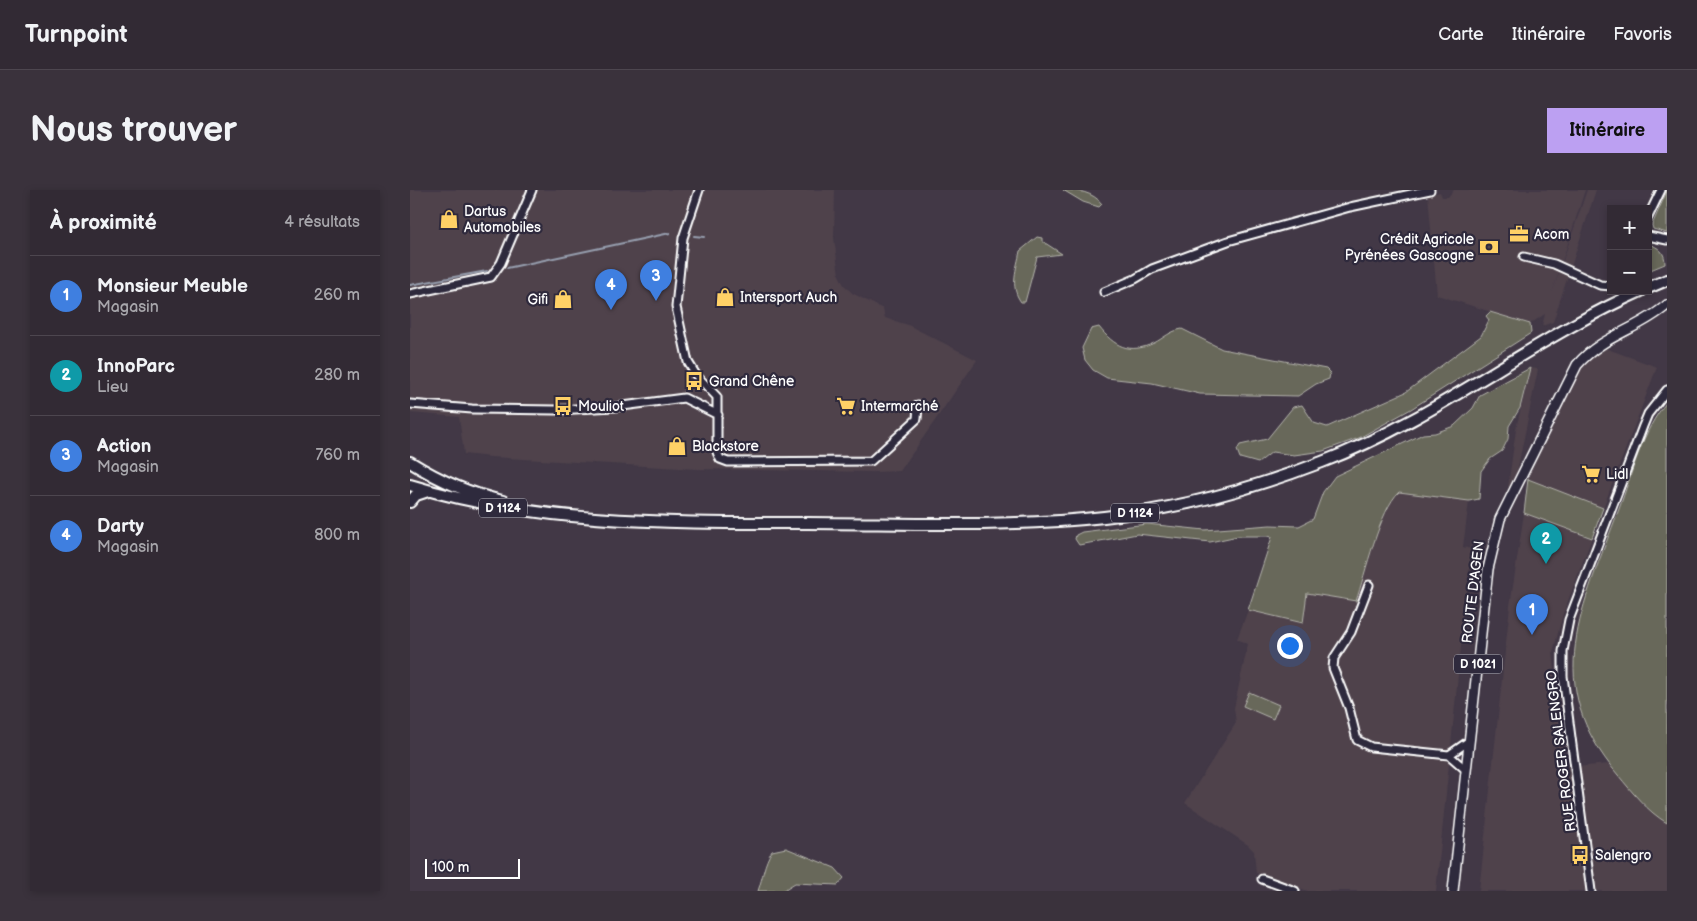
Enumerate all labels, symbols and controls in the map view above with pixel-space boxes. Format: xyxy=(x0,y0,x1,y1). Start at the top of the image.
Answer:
text: Turnpoint xyxy=(25,20,128,49)
text: Carte xyxy=(1438,24,1484,45)
text: Itinéraire xyxy=(1512,24,1585,45)
text: Favoris xyxy=(1613,24,1672,45)
button: Itinéraire xyxy=(1547,108,1667,153)
text: Nous trouver xyxy=(30,109,237,152)
place label: Dartus Automobiles xyxy=(464,203,541,236)
map controls xyxy=(1607,205,1652,295)
button: + xyxy=(1607,205,1652,250)
shop icon: Dartus Automobiles xyxy=(438,208,460,230)
text: À proximité xyxy=(50,210,157,235)
text: 4 résultats xyxy=(284,213,360,232)
office icon: Acom xyxy=(1508,223,1530,245)
place label: Acom xyxy=(1534,226,1569,243)
place label: Crédit Agricole Pyrénées Gascogne xyxy=(1345,231,1474,264)
bank icon: Crédit Agricole Pyrénées Gascogne xyxy=(1478,236,1500,258)
button: − xyxy=(1607,250,1652,295)
pin: 3 xyxy=(640,260,672,301)
pin: 4 xyxy=(595,269,627,310)
text: Monsieur Meuble xyxy=(97,275,248,298)
text: 1 xyxy=(63,286,69,305)
text: 260 m xyxy=(314,286,360,305)
shop icon: Intersport Auch xyxy=(714,286,736,308)
shop icon: Gifi xyxy=(552,288,574,310)
place label: Intersport Auch xyxy=(740,289,837,306)
place label: Gifi xyxy=(527,291,548,308)
text: Magasin xyxy=(97,298,159,317)
text: InnoParc xyxy=(97,355,175,378)
text: 2 xyxy=(61,366,71,385)
text: 280 m xyxy=(314,366,360,385)
bus stop icon: Grand Chêne xyxy=(683,370,705,392)
place label: Grand Chêne xyxy=(709,373,794,390)
text: Lieu xyxy=(97,378,128,397)
bus stop icon: Mouliot xyxy=(552,395,574,417)
supermarket icon: Intermarché xyxy=(835,395,857,417)
place label: Mouliot xyxy=(578,398,625,415)
place label: Intermarché xyxy=(861,398,939,415)
text: Action xyxy=(97,435,151,458)
shop icon: Blackstore xyxy=(666,435,688,457)
place label: Blackstore xyxy=(692,438,759,455)
text: 3 xyxy=(61,446,71,465)
text: 760 m xyxy=(315,446,360,465)
text: Magasin xyxy=(97,458,159,477)
supermarket icon: Lidl xyxy=(1580,463,1602,485)
place label: Lidl xyxy=(1606,466,1628,483)
road number: D 1124 xyxy=(479,498,527,518)
road number: D 1124 xyxy=(1111,504,1159,522)
text: Darty xyxy=(97,515,144,538)
pin: 2 xyxy=(1530,523,1562,564)
text: 4 xyxy=(61,526,71,545)
text: 800 m xyxy=(314,526,360,545)
text: Magasin xyxy=(97,538,159,557)
street label: ROUTE D'AGEN xyxy=(1458,540,1488,644)
pin: 1 xyxy=(1516,594,1548,635)
your location xyxy=(1277,633,1303,659)
road number: D 1021 xyxy=(1454,654,1502,674)
street label: RUE ROGER SALENGRO xyxy=(1543,669,1579,833)
bus stop icon: Salengro xyxy=(1569,844,1591,866)
place label: Salengro xyxy=(1595,847,1651,864)
scale bar xyxy=(425,856,520,879)
text: 100 m xyxy=(432,859,469,876)

